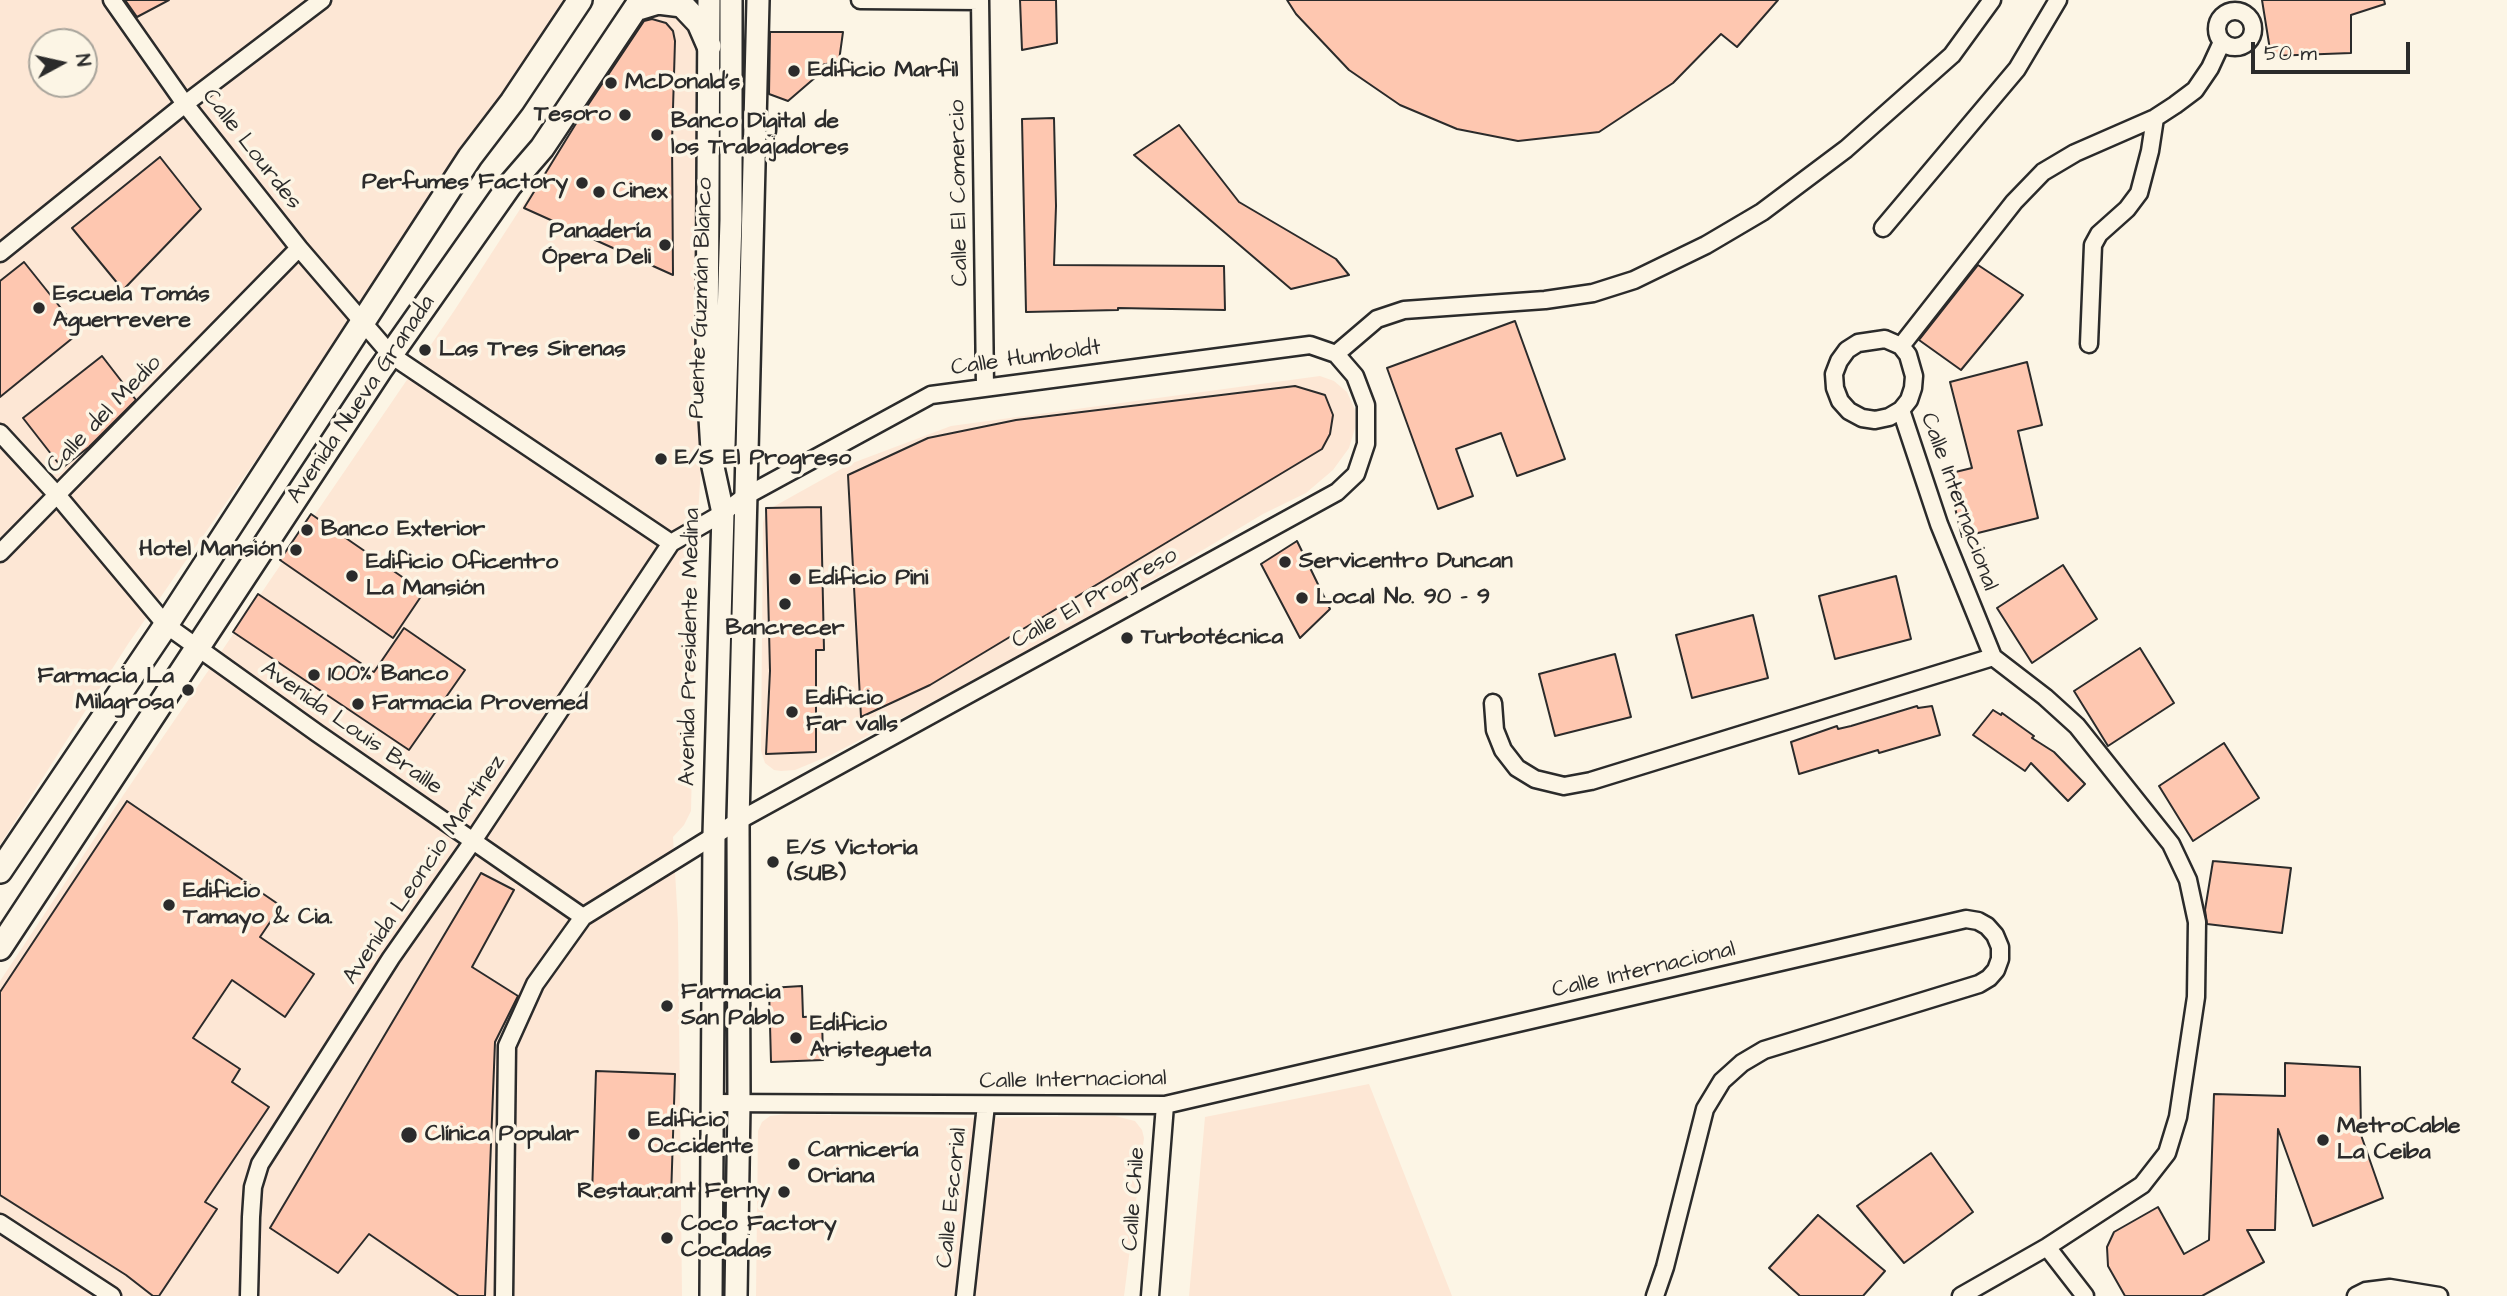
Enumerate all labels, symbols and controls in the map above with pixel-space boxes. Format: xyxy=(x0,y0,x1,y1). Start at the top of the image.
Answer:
north arrow xyxy=(28,28,98,98)
scale bar xyxy=(2255,28,2414,72)
text: 50 m xyxy=(2264,39,2317,68)
text: N xyxy=(68,52,97,68)
place label: Edificio Marfil xyxy=(808,57,958,85)
marker: Edificio Marfil xyxy=(786,63,802,79)
place label: McDonald's xyxy=(625,69,740,97)
marker: McDonald's xyxy=(603,75,619,91)
street label: Calle Lourdes xyxy=(195,84,307,216)
street label: Calle El Comercio xyxy=(945,100,975,286)
place label: Tesoro xyxy=(534,101,611,129)
marker: Tesoro xyxy=(617,107,633,123)
place label: Banco Digital de los Trabajadores xyxy=(671,108,849,162)
marker: Banco Digital de los Trabajadores xyxy=(649,127,665,143)
place label: Perfumes Factory xyxy=(362,169,568,197)
marker: Perfumes Factory xyxy=(574,175,590,191)
street label: Puente Guzmán Blanco xyxy=(684,177,720,419)
place label: Cinex xyxy=(613,178,668,206)
marker: Cinex xyxy=(591,184,607,200)
place label: Panadería Ópera Deli xyxy=(542,218,651,272)
marker: Panadería Ópera Deli xyxy=(657,237,673,253)
place label: Escuela Tomás Aguerrevere xyxy=(53,281,210,335)
street label: Avenida Nueva Granada xyxy=(282,291,442,509)
marker: Escuela Tomás Aguerrevere xyxy=(31,300,47,316)
street label: Calle Humboldt xyxy=(949,335,1103,383)
place label: Las Tres Sirenas xyxy=(439,336,626,364)
marker: Las Tres Sirenas xyxy=(417,342,433,358)
street label: Calle del Medio xyxy=(42,350,168,480)
street label: Calle Internacional xyxy=(1913,409,2003,595)
place label: E/S El Progreso xyxy=(675,445,851,473)
marker: E/S El Progreso xyxy=(653,451,669,467)
street label: Avenida Presidente Medina xyxy=(675,508,707,786)
place label: Banco Exterior xyxy=(321,516,485,544)
marker: Banco Exterior xyxy=(299,522,315,538)
place label: Hotel Mansión xyxy=(139,536,282,564)
marker: Hotel Mansión xyxy=(288,542,304,558)
street label: Calle El Progreso xyxy=(1007,542,1183,656)
place label: Servicentro Duncan xyxy=(1299,548,1513,576)
place label: Edificio Oficentro La Mansión xyxy=(366,549,558,603)
marker: Servicentro Duncan xyxy=(1277,554,1293,570)
place label: Edificio Pini xyxy=(809,565,928,593)
marker: Edificio Oficentro La Mansión xyxy=(344,568,360,584)
marker: Edificio Pini xyxy=(787,571,803,587)
place label: Local No. 90 - 9 xyxy=(1316,584,1490,612)
marker: Local No. 90 - 9 xyxy=(1294,590,1310,606)
marker: Bancrecer xyxy=(777,596,793,612)
place label: Bancrecer xyxy=(726,615,844,643)
place label: Turbotécnica xyxy=(1141,624,1283,652)
marker: Turbotécnica xyxy=(1119,630,1135,646)
street label: Avenida Louis Braille xyxy=(255,656,447,802)
place label: 100% Banco xyxy=(328,661,448,689)
place label: Farmacia La Milagrosa xyxy=(38,663,174,717)
marker: 100% Banco xyxy=(306,667,322,683)
marker: Farmacia La Milagrosa xyxy=(180,682,196,698)
place label: Edificio Far valls xyxy=(806,685,898,739)
place label: Farmacia Provemed xyxy=(372,690,588,718)
marker: Farmacia Provemed xyxy=(350,696,366,712)
marker: Edificio Far valls xyxy=(784,704,800,720)
street label: Avenida Leoncio Martínez xyxy=(338,750,512,990)
place label: E/S Victoria (SUB) xyxy=(787,835,918,889)
marker: E/S Victoria (SUB) xyxy=(765,854,781,870)
place label: Edificio Tamayo & Cia. xyxy=(183,878,333,932)
marker: Edificio Tamayo & Cia. xyxy=(161,897,177,913)
street label: Calle Internacional xyxy=(1550,936,1738,1006)
place label: Farmacia San Pablo xyxy=(681,979,784,1033)
marker: Farmacia San Pablo xyxy=(659,998,675,1014)
place label: Edificio Aristegueta xyxy=(810,1011,931,1065)
marker: Edificio Aristegueta xyxy=(788,1030,804,1046)
street label: Calle Internacional xyxy=(979,1066,1167,1096)
place label: Edificio Occidente xyxy=(648,1107,753,1161)
place label: MetroCable La Ceiba xyxy=(2337,1113,2460,1167)
place label: Clínica Popular xyxy=(425,1121,579,1149)
marker: Clínica Popular xyxy=(399,1125,419,1145)
marker: Edificio Occidente xyxy=(626,1126,642,1142)
street label: Calle Escorial xyxy=(932,1126,974,1270)
marker: MetroCable La Ceiba xyxy=(2315,1132,2331,1148)
place label: Carnicería Oriana xyxy=(808,1137,919,1191)
street label: Calle Chile xyxy=(1118,1146,1152,1252)
marker: Carnicería Oriana xyxy=(786,1156,802,1172)
place label: Restaurant Ferny xyxy=(577,1178,770,1206)
marker: Restaurant Ferny xyxy=(776,1184,792,1200)
place label: Coco Factory Cocadas xyxy=(681,1211,837,1265)
marker: Coco Factory Cocadas xyxy=(659,1230,675,1246)

